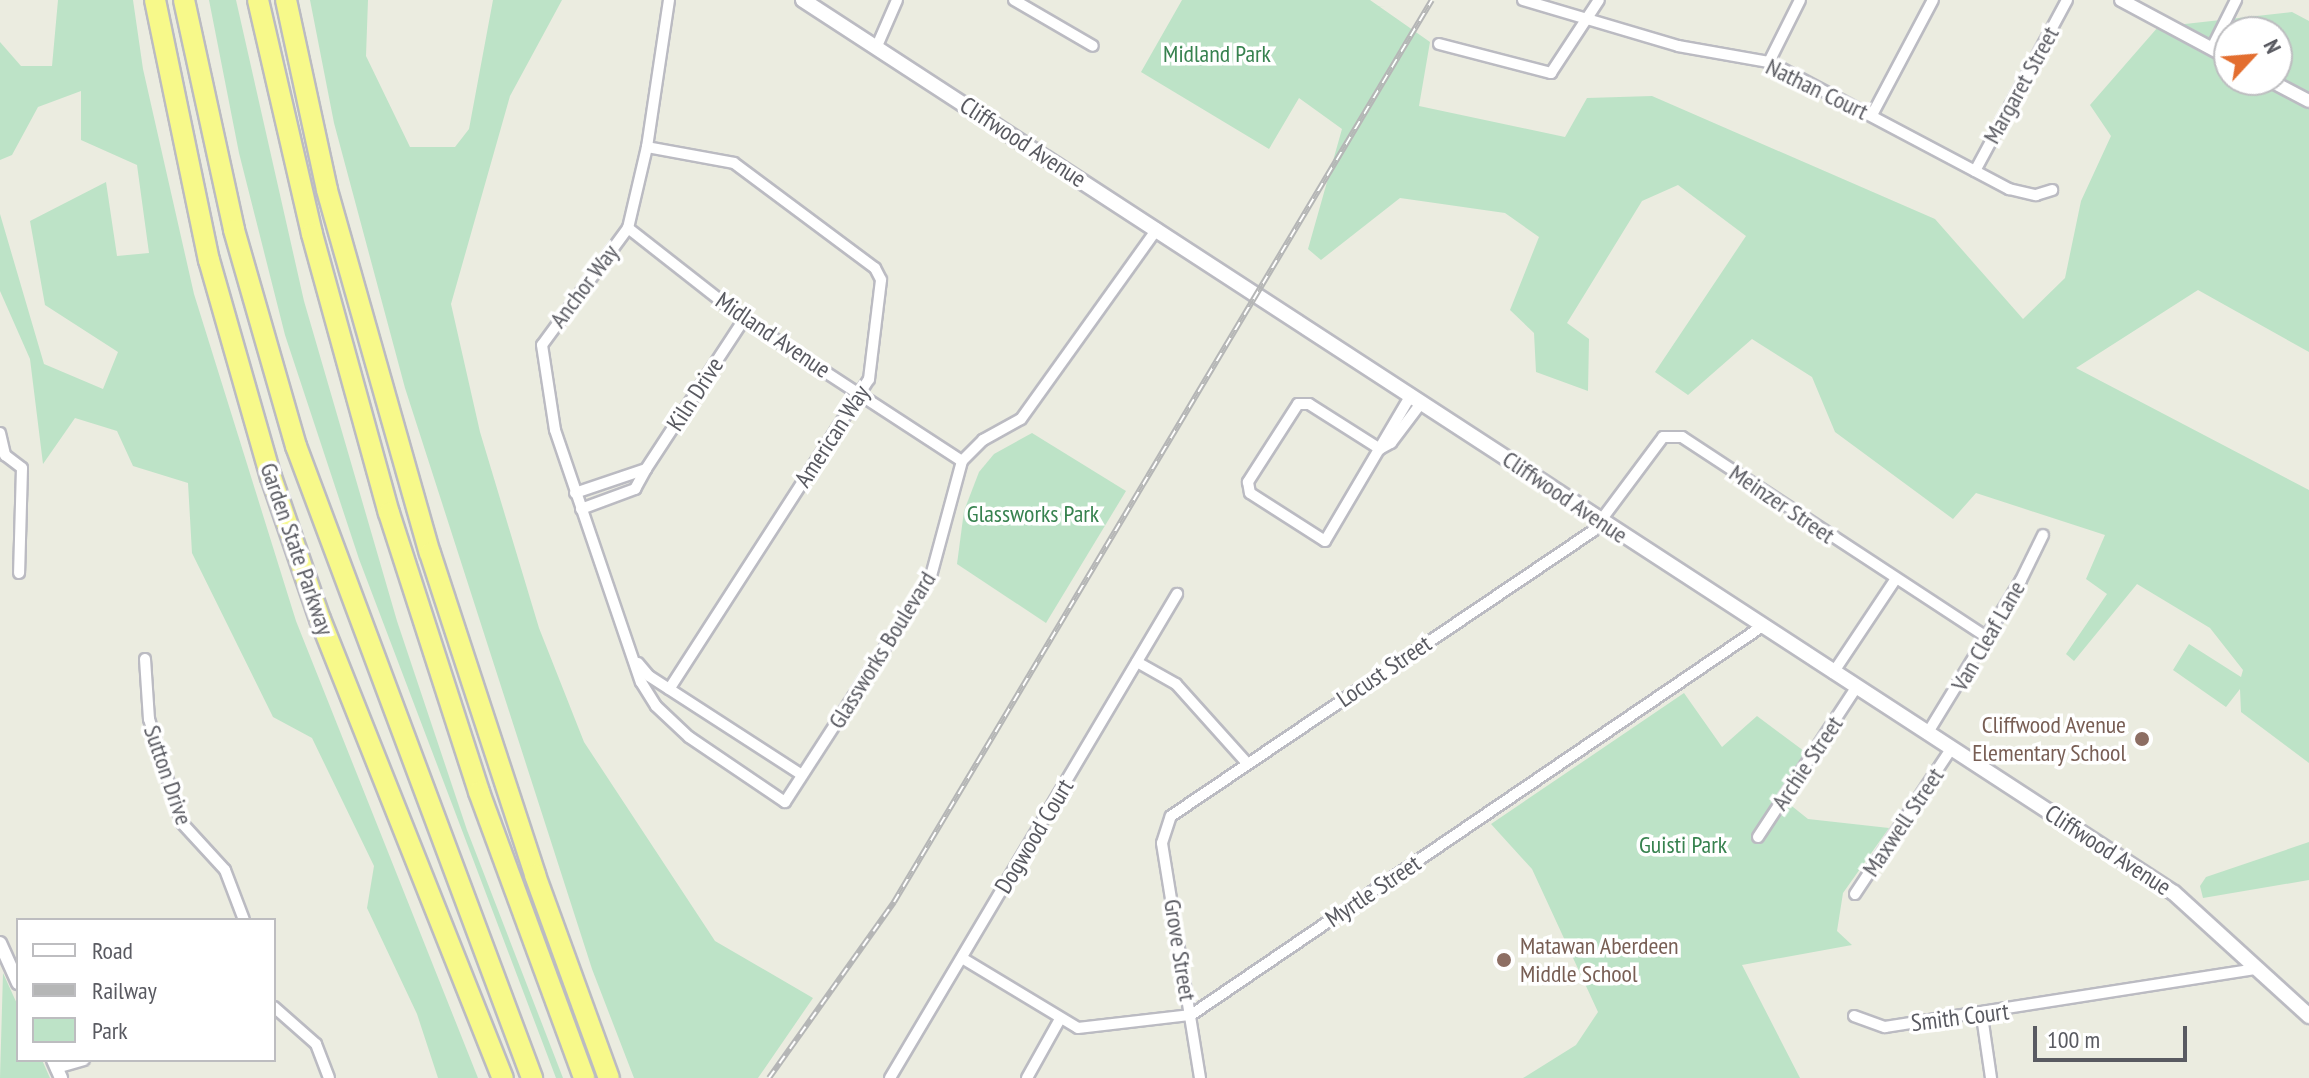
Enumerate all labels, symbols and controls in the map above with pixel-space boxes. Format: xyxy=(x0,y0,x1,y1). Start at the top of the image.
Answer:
north arrow xyxy=(2213,16,2293,96)
street label: Margaret Street xyxy=(1977,21,2065,149)
text: N xyxy=(2258,35,2288,58)
park label: Midland Park xyxy=(1163,40,1271,68)
street label: Nathan Court xyxy=(1761,52,1873,126)
street label: Cliffwood Avenue xyxy=(954,90,1092,194)
street label: Anchor Way xyxy=(543,239,625,333)
street label: Midland Avenue xyxy=(710,286,836,384)
street label: Kiln Drive xyxy=(661,352,729,436)
street label: American Way xyxy=(788,379,876,493)
street label: Cliffwood Avenue xyxy=(1497,445,1633,549)
street label: Meinzer Street xyxy=(1724,458,1840,550)
street label: Garden State Parkway xyxy=(254,459,340,639)
park label: Glassworks Park xyxy=(967,500,1099,528)
street label: Glassworks Boulevard xyxy=(822,566,942,734)
street label: Van Cleaf Lane xyxy=(1945,576,2031,696)
street label: Locust Street xyxy=(1331,629,1437,713)
street label: Archie Street xyxy=(1765,711,1849,815)
place label: Cliffwood Avenue Elementary School xyxy=(1972,711,2126,767)
street label: Sutton Drive xyxy=(138,721,198,829)
marker: Cliffwood Avenue Elementary School xyxy=(2133,730,2151,748)
street label: Maxwell Street xyxy=(1856,762,1950,882)
street label: Dogwood Court xyxy=(989,774,1079,898)
street label: Cliffwood Avenue xyxy=(2039,798,2177,902)
park label: Guisti Park xyxy=(1639,831,1727,859)
street label: Myrtle Street xyxy=(1320,849,1426,933)
street label: Grove Street xyxy=(1158,897,1202,1003)
legend xyxy=(16,918,276,1062)
place label: Matawan Aberdeen Middle School xyxy=(1520,932,1679,988)
text: Road xyxy=(92,935,133,966)
marker: Matawan Aberdeen Middle School xyxy=(1495,951,1513,969)
text: Railway xyxy=(92,975,157,1006)
street label: Smith Court xyxy=(1910,997,2010,1037)
scale bar xyxy=(2037,1010,2191,1060)
text: Park xyxy=(92,1015,128,1046)
text: 100 m xyxy=(2047,1024,2100,1055)

